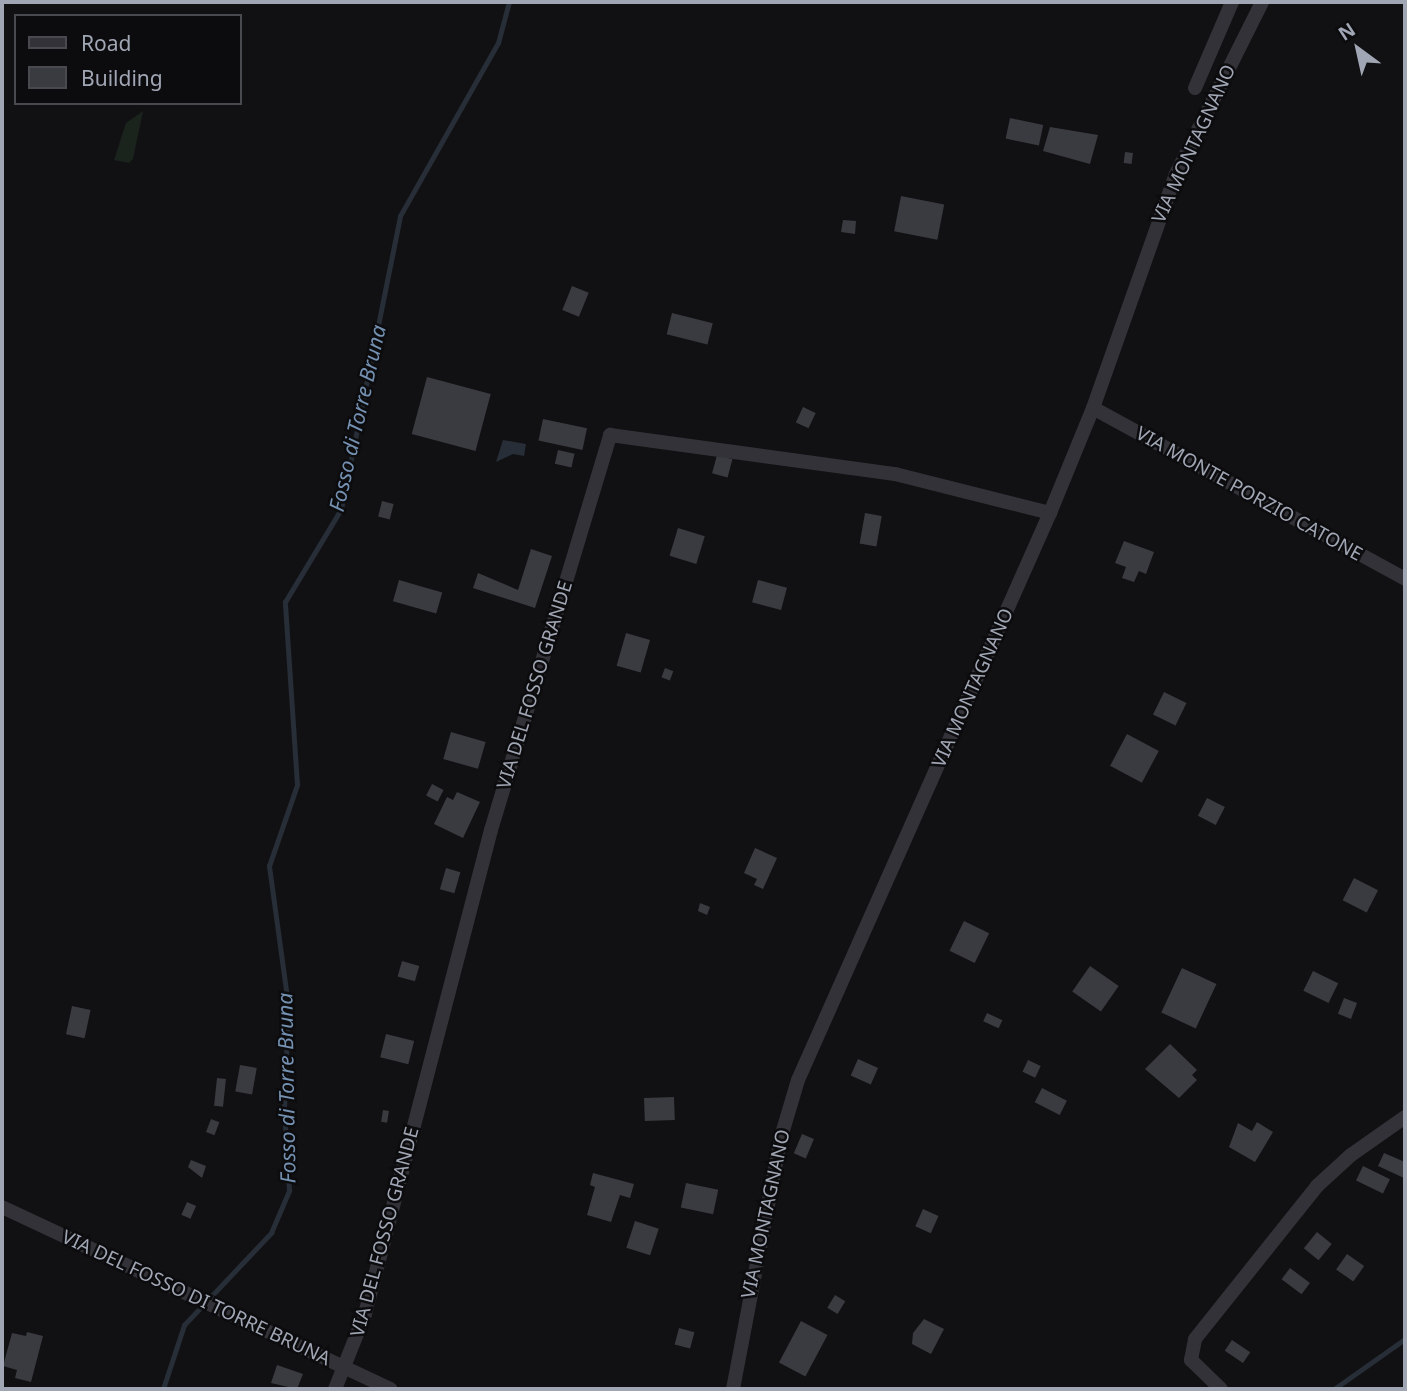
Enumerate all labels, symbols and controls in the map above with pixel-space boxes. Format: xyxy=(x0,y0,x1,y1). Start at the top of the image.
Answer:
legend xyxy=(14,14,242,105)
north arrow xyxy=(1323,14,1393,84)
text: N xyxy=(1333,16,1360,47)
text: Road xyxy=(81,29,131,57)
street label: VIA MONTAGNANO xyxy=(1147,61,1241,227)
text: Building xyxy=(81,64,163,92)
water label: Fosso di Torre Bruna xyxy=(323,322,391,514)
street label: VIA MONTE PORZIO CATONE xyxy=(1132,422,1366,566)
street label: VIA DEL FOSSO GRANDE xyxy=(492,578,578,792)
street label: VIA MONTAGNANO xyxy=(928,605,1018,771)
water label: Fosso di Torre Bruna xyxy=(272,992,300,1184)
street label: VIA DEL FOSSO GRANDE xyxy=(346,1125,424,1339)
street label: VIA MONTAGNANO xyxy=(737,1127,795,1301)
street label: VIA DEL FOSSO DI TORRE BRUNA xyxy=(58,1226,334,1370)

